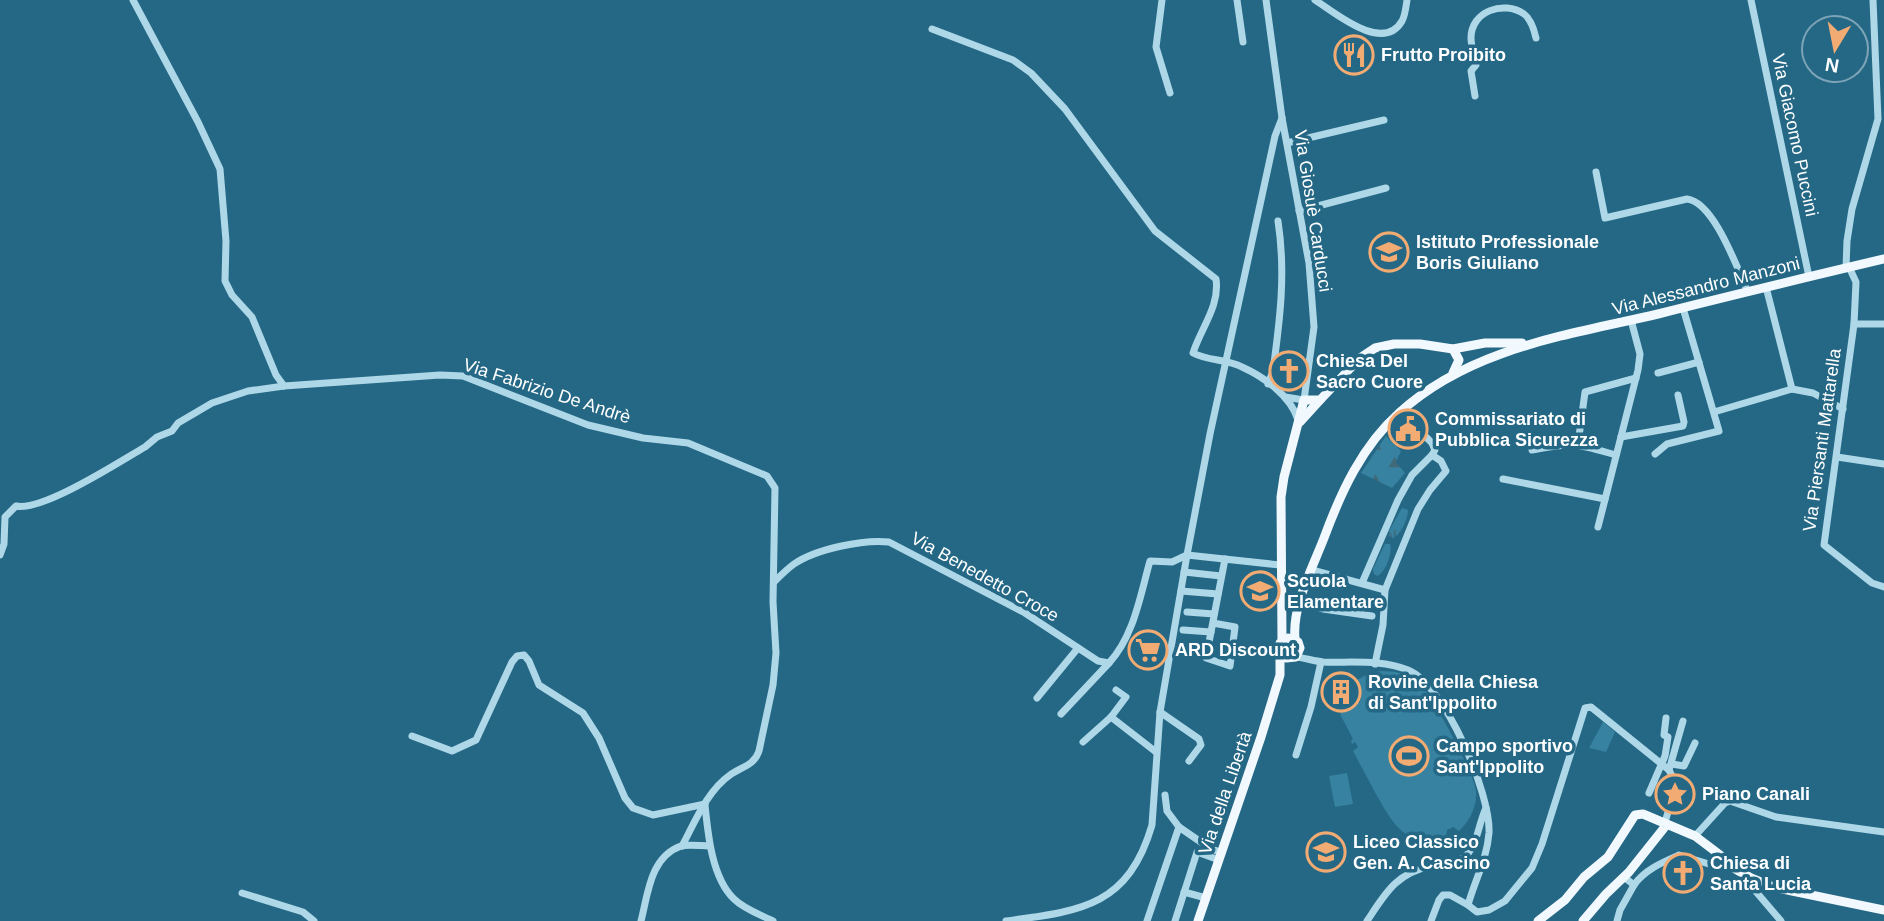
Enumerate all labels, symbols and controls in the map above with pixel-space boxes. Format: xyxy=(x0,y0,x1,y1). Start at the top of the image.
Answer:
north arrow xyxy=(1800,14,1870,84)
restaurant icon: Frutto Proibito xyxy=(1333,34,1375,76)
place label: Frutto Proibito xyxy=(1381,45,1506,65)
street label: Via Giacomo Puccini xyxy=(1768,52,1822,218)
text: N xyxy=(1824,54,1841,77)
street label: Via Giosuè Carducci xyxy=(1290,129,1336,293)
school or university icon: Istituto Professionale Boris Giuliano xyxy=(1368,231,1410,273)
place label: Istituto Professionale Boris Giuliano xyxy=(1416,232,1599,273)
street label: Via Alessandro Manzoni xyxy=(1610,253,1802,319)
street label: Via Piersanti Mattarella xyxy=(1799,346,1845,533)
church icon: Chiesa Del Sacro Cuore xyxy=(1268,350,1310,392)
place label: Chiesa Del Sacro Cuore xyxy=(1316,351,1423,392)
street label: Via Fabrizio De Andrè xyxy=(461,354,633,428)
public building icon: Commissariato di Pubblica Sicurezza xyxy=(1387,408,1429,450)
place label: Commissariato di Pubblica Sicurezza xyxy=(1435,409,1599,450)
street label: Via Benedetto Croce xyxy=(908,528,1062,626)
school or university icon: Scuola Elamentare xyxy=(1239,570,1281,612)
place label: Scuola Elamentare xyxy=(1287,571,1384,612)
supermarket icon: ARD Discount xyxy=(1127,629,1169,671)
place label: ARD Discount xyxy=(1175,640,1296,660)
building icon: Rovine della Chiesa di Sant'Ippolito xyxy=(1320,671,1362,713)
place label: Rovine della Chiesa di Sant'Ippolito xyxy=(1368,672,1539,713)
street label: Via della Libertà xyxy=(1195,728,1256,857)
sports icon: Campo sportivo Sant'Ippolito xyxy=(1388,735,1430,777)
place label: Campo sportivo Sant'Ippolito xyxy=(1436,736,1573,777)
place icon: Piano Canali xyxy=(1654,773,1696,815)
place label: Piano Canali xyxy=(1702,784,1810,804)
school or university icon: Liceo Classico Gen. A. Cascino xyxy=(1305,831,1347,873)
place label: Liceo Classico Gen. A. Cascino xyxy=(1353,832,1490,873)
church icon: Chiesa di Santa Lucia xyxy=(1662,852,1704,894)
place label: Chiesa di Santa Lucia xyxy=(1710,853,1812,894)

